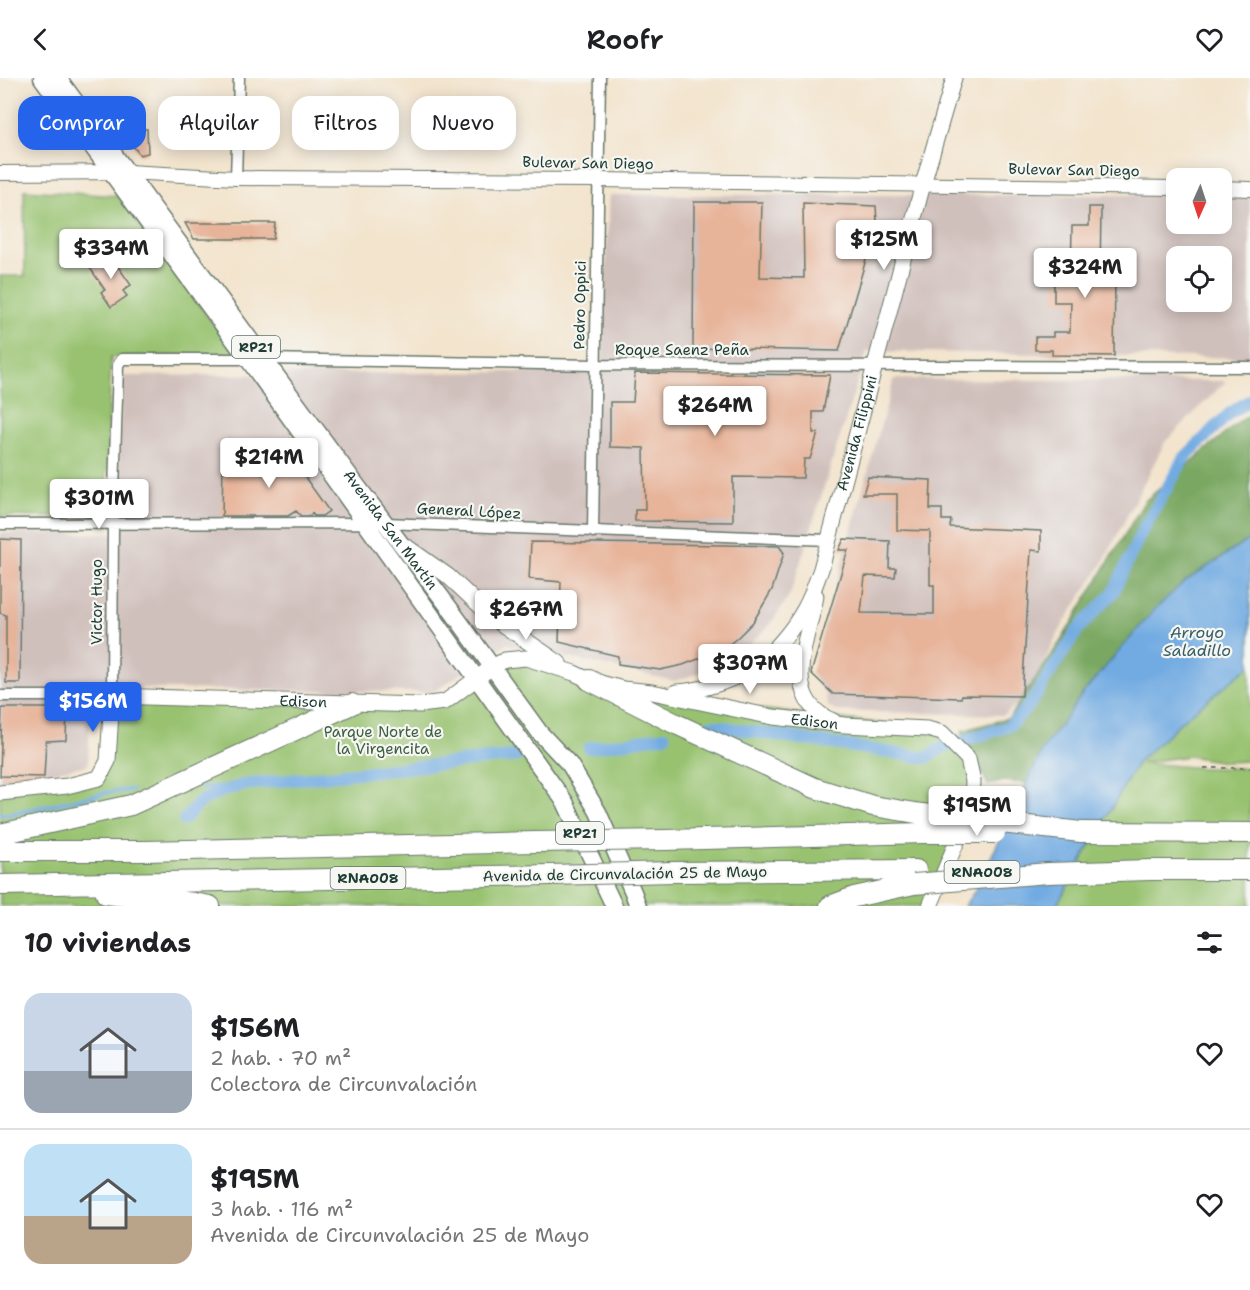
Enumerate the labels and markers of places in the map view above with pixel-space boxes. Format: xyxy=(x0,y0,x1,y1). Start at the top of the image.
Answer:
pin: $125M xyxy=(842,220,926,271)
pin: $334M xyxy=(69,229,153,280)
pin: $324M xyxy=(1043,248,1127,299)
pin: $264M xyxy=(673,386,757,437)
pin: $214M xyxy=(227,438,311,489)
pin: $301M xyxy=(57,479,141,530)
pin: $267M xyxy=(484,590,568,641)
pin: $307M xyxy=(708,644,792,695)
pin: $156M xyxy=(51,682,135,733)
pin: $195M xyxy=(935,786,1019,837)

